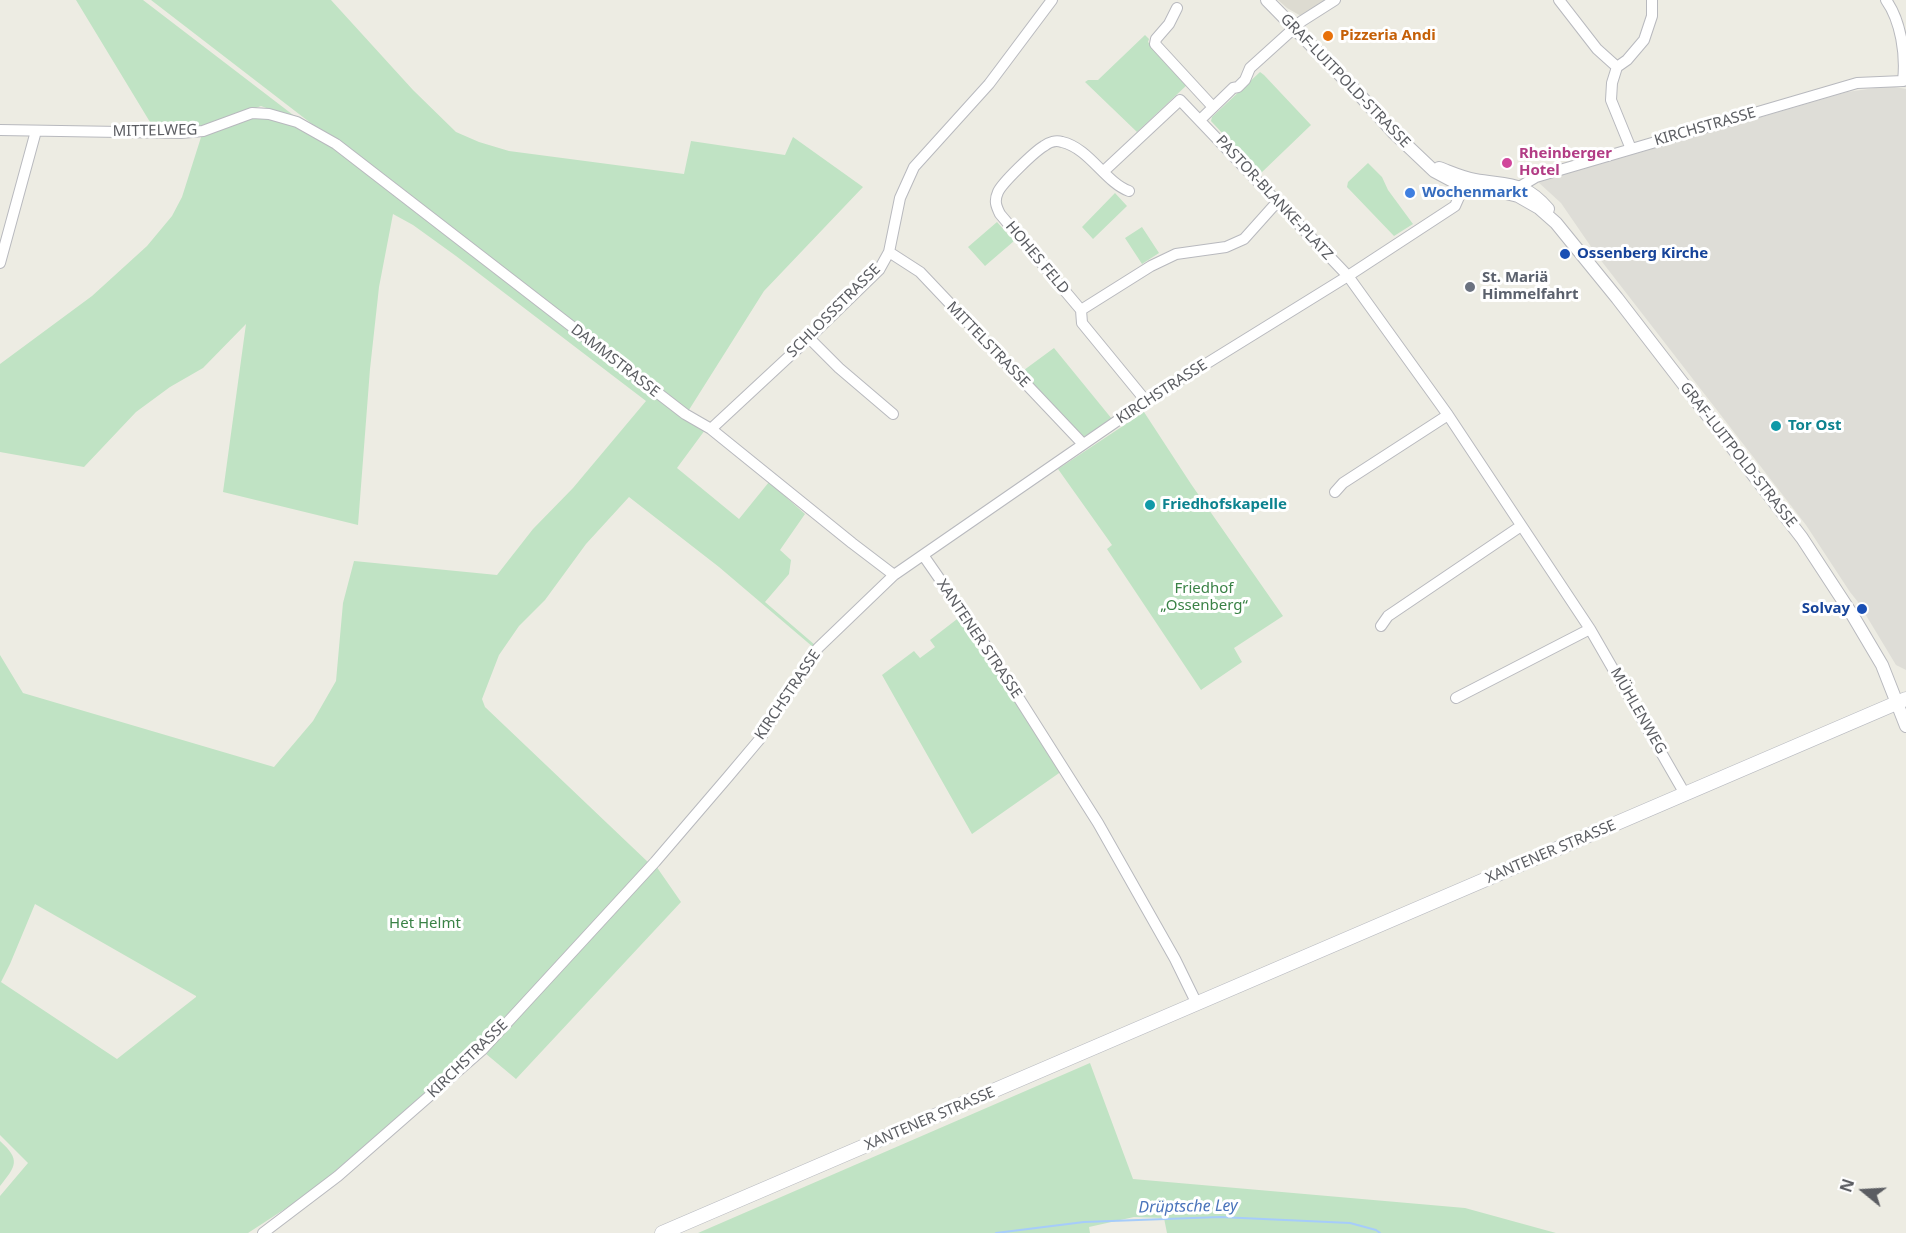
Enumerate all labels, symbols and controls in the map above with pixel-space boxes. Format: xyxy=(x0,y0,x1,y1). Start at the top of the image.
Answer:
street label: GRAF-LUITPOLD-STRASSE xyxy=(1276,10,1414,152)
place label: Pizzeria Andi xyxy=(1340,27,1436,45)
marker: Pizzeria Andi xyxy=(1321,29,1335,43)
street label: KIRCHSTRASSE xyxy=(1652,104,1758,150)
street label: MITTELWEG xyxy=(112,121,198,141)
street label: PASTOR-BLANKE-PLATZ xyxy=(1212,132,1336,264)
place label: Rheinberger Hotel xyxy=(1519,145,1612,180)
marker: Rheinberger Hotel xyxy=(1500,156,1514,170)
place label: Wochenmarkt xyxy=(1422,184,1528,202)
marker: Wochenmarkt xyxy=(1403,186,1417,200)
street label: HOHES FELD xyxy=(1001,218,1073,298)
place label: Ossenberg Kirche xyxy=(1577,245,1708,263)
marker: Ossenberg Kirche xyxy=(1558,247,1572,261)
street label: SCHLOSSSTRASSE xyxy=(783,260,885,362)
place label: St. Mariä Himmelfahrt xyxy=(1482,269,1578,304)
marker: St. Mariä Himmelfahrt xyxy=(1463,280,1477,294)
street label: MITTELSTRASSE xyxy=(943,298,1033,392)
street label: DAMMSTRASSE xyxy=(567,321,663,401)
street label: KIRCHSTRASSE xyxy=(1113,356,1211,428)
street label: GRAF-LUITPOLD-STRASSE xyxy=(1676,379,1800,531)
place label: Tor Ost xyxy=(1788,417,1841,435)
marker: Tor Ost xyxy=(1769,419,1783,433)
place label: Friedhofskapelle xyxy=(1162,496,1287,514)
marker: Friedhofskapelle xyxy=(1143,498,1157,512)
street label: XANTENER STRASSE xyxy=(932,576,1026,702)
park label: Friedhof „Ossenberg“ xyxy=(1160,580,1248,615)
place label: Solvay xyxy=(1802,600,1850,618)
marker: Solvay xyxy=(1855,602,1869,616)
street label: KIRCHSTRASSE xyxy=(751,647,825,743)
street label: MÜHLENWEG xyxy=(1606,665,1670,757)
street label: XANTENER STRASSE xyxy=(1483,816,1619,888)
park label: Het Helmt xyxy=(389,915,461,933)
street label: KIRCHSTRASSE xyxy=(424,1016,512,1102)
street label: XANTENER STRASSE xyxy=(862,1083,998,1155)
north arrow xyxy=(1834,1161,1894,1221)
text: N xyxy=(1834,1176,1859,1195)
water label: Drüptsche Ley xyxy=(1138,1197,1238,1217)

